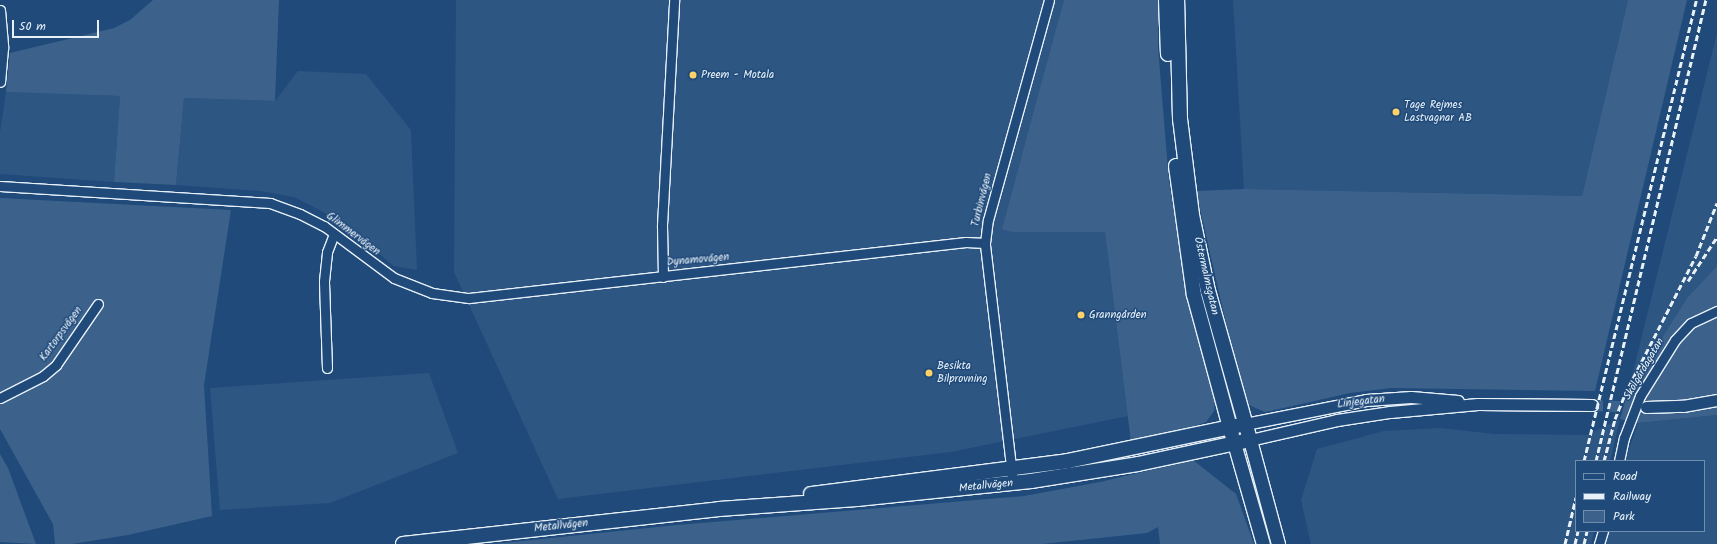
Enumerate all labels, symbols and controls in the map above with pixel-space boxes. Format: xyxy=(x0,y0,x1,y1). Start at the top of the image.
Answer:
scale bar xyxy=(14,12,101,38)
text: 50 m xyxy=(19,17,46,36)
place label: Preem - Motala xyxy=(701,68,774,82)
marker: Preem - Motala xyxy=(688,70,698,80)
place label: Tage Rejmes Lastvagnar AB xyxy=(1404,99,1472,125)
marker: Tage Rejmes Lastvagnar AB xyxy=(1391,107,1401,117)
street label: Turbinvägen xyxy=(969,172,995,228)
street label: Glimmervägen xyxy=(323,209,383,259)
street label: Östermalmsgatan xyxy=(1191,236,1221,316)
street label: Dynamovägen xyxy=(666,251,730,269)
street label: Kartorpsvägen xyxy=(37,304,85,364)
place label: Granngården xyxy=(1089,308,1147,322)
marker: Granngården xyxy=(1076,310,1086,320)
street label: Skolgårdagatan xyxy=(1621,336,1667,402)
place label: Besikta Bilprovning xyxy=(937,360,987,386)
marker: Besikta Bilprovning xyxy=(924,368,934,378)
street label: Linjegatan xyxy=(1336,393,1386,411)
legend xyxy=(1575,460,1705,532)
text: Road xyxy=(1613,467,1637,486)
street label: Metallvägen xyxy=(958,477,1014,495)
text: Railway xyxy=(1613,487,1651,506)
text: Park xyxy=(1613,507,1635,526)
street label: Metallvägen xyxy=(533,517,589,535)

